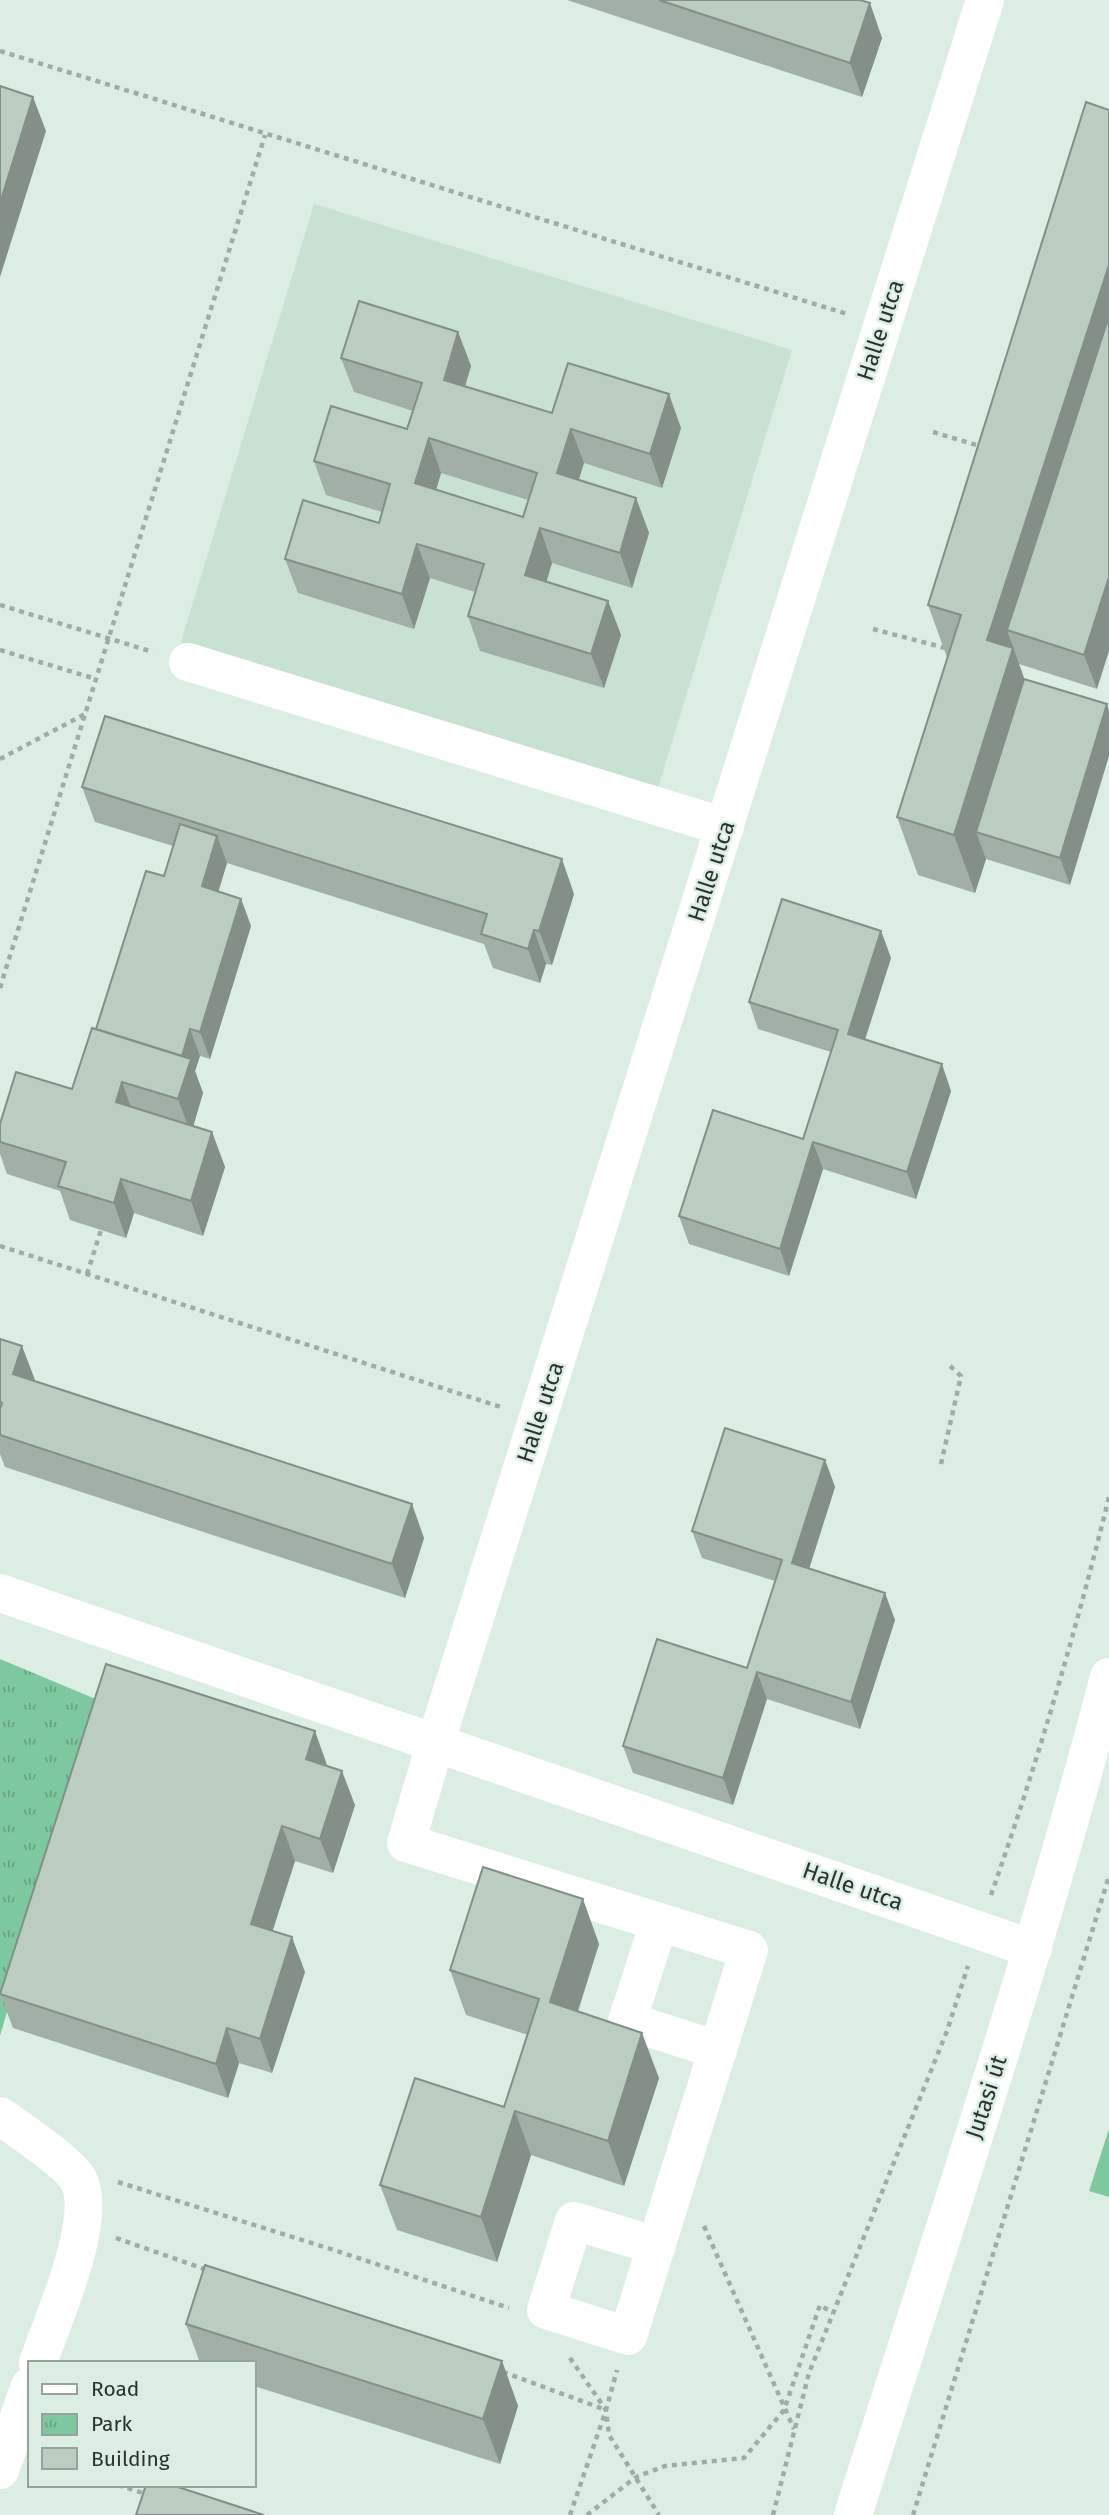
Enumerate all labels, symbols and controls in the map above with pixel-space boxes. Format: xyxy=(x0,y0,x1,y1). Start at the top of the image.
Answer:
street label: Halle utca xyxy=(851,276,909,384)
street label: Halle utca xyxy=(682,817,740,925)
street label: Halle utca xyxy=(511,1358,569,1466)
street label: Halle utca xyxy=(799,1856,907,1916)
street label: Jutasi út xyxy=(959,2051,1013,2142)
legend xyxy=(28,2361,256,2487)
text: Road xyxy=(91,2376,139,2402)
text: Park xyxy=(91,2411,133,2437)
text: Building xyxy=(91,2446,170,2472)

